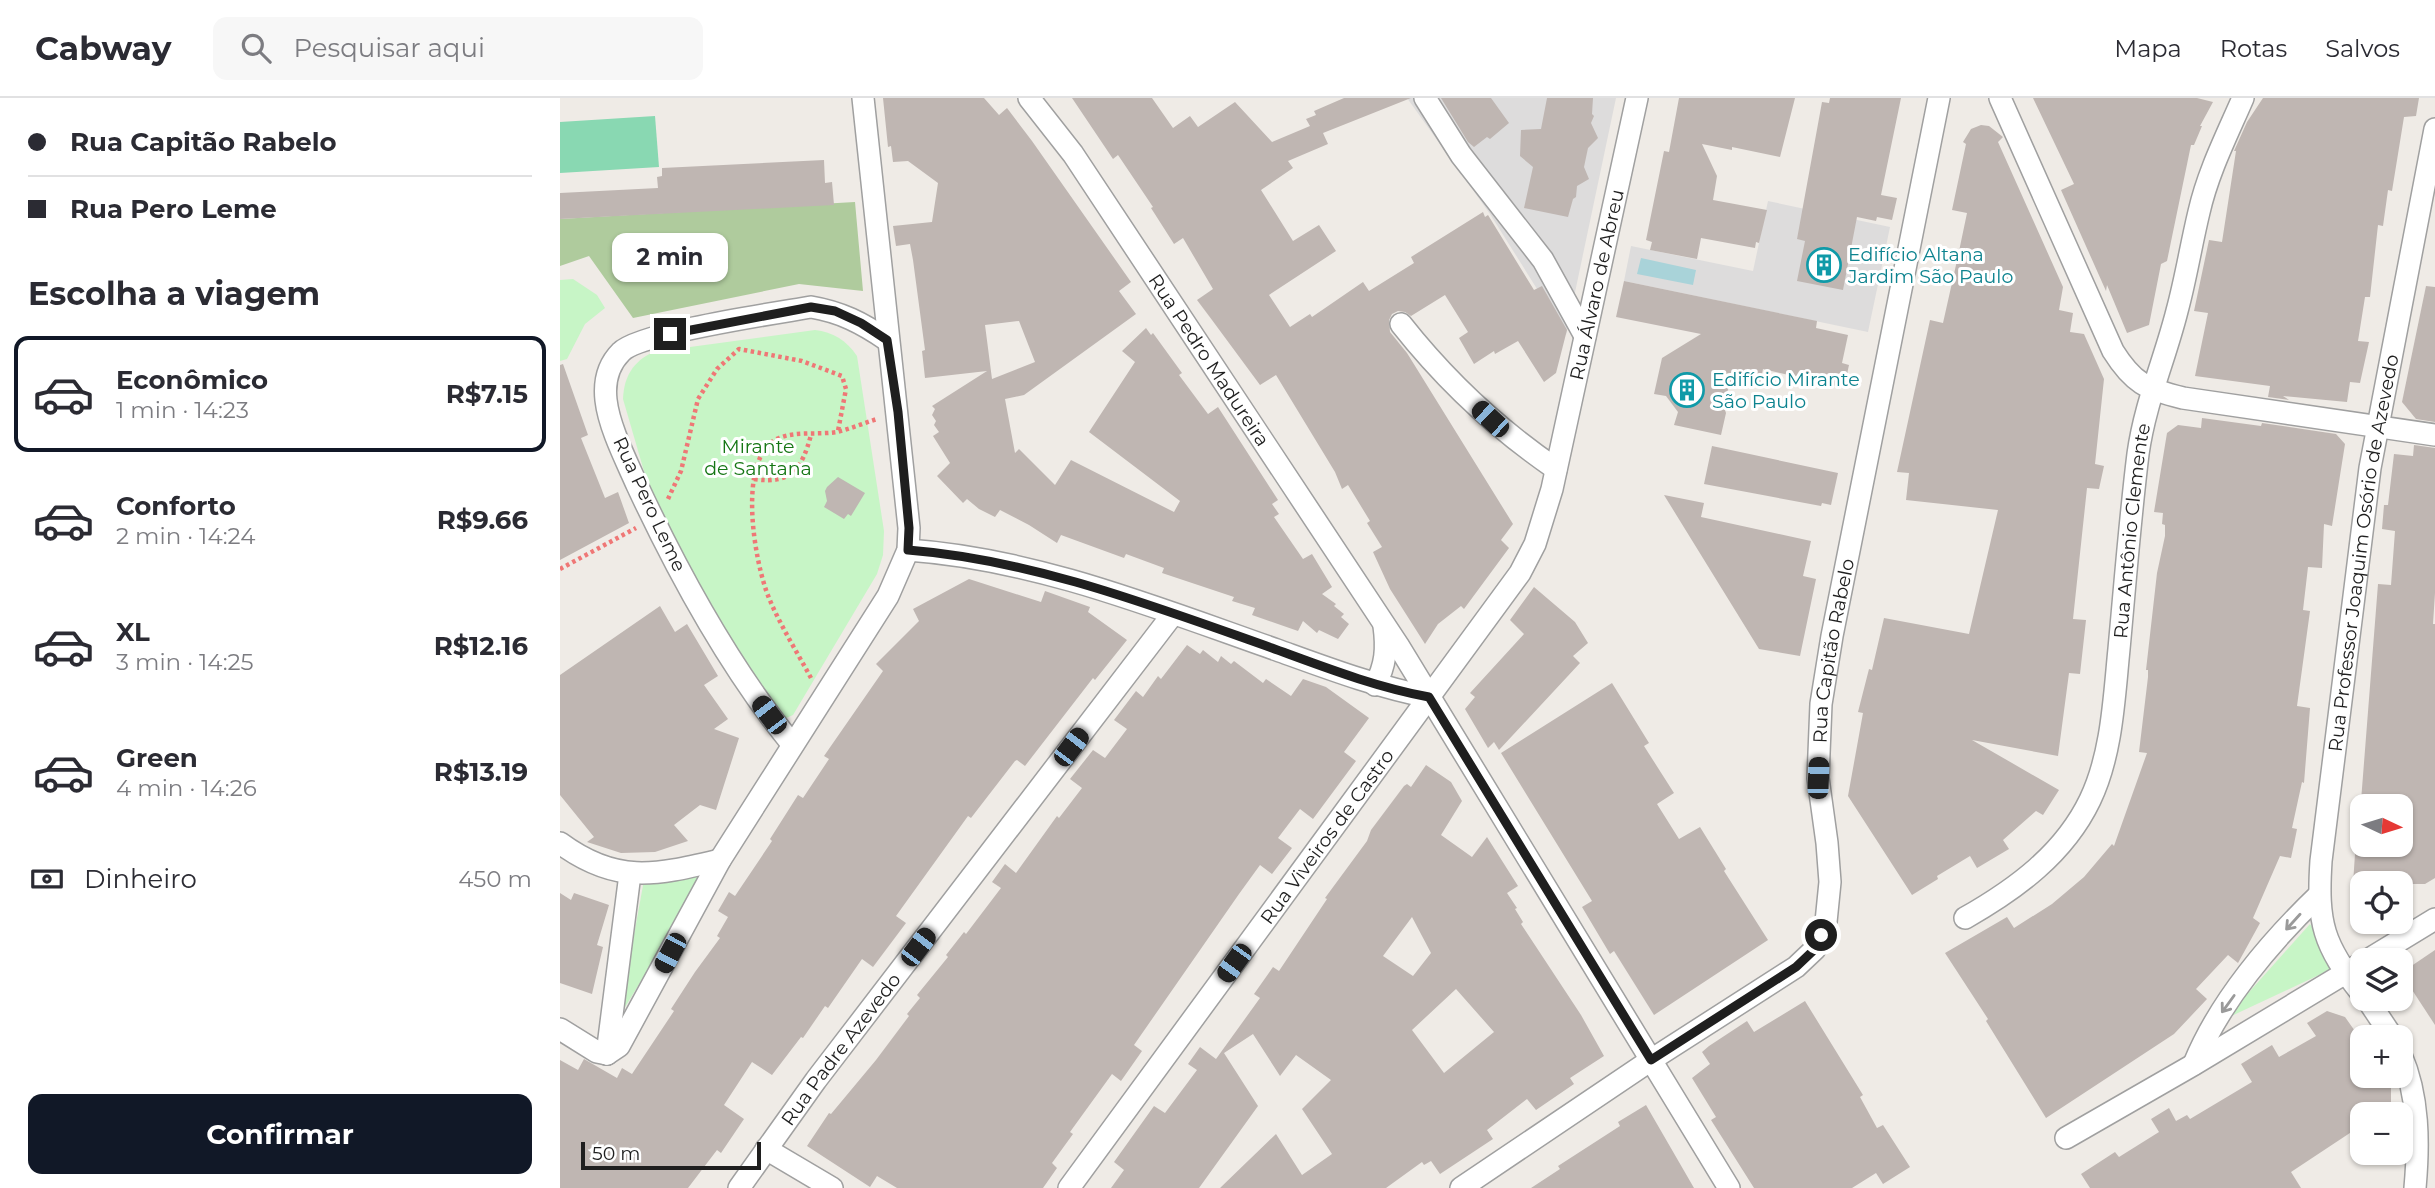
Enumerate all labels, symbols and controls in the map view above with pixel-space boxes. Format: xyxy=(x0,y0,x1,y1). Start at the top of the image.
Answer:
search box xyxy=(213,17,703,80)
text: Cabway xyxy=(35,28,171,68)
icon: search xyxy=(237,29,275,67)
text: Pesquisar aqui xyxy=(293,32,485,64)
text: Mapa xyxy=(2114,34,2182,63)
text: Rotas xyxy=(2220,34,2287,63)
text: Salvos xyxy=(2325,34,2400,63)
text: Rua Capitão Rabelo xyxy=(70,126,337,158)
street label: Rua Álvaro de Abreu xyxy=(1565,187,1629,382)
text: Rua Pero Leme xyxy=(70,193,277,225)
callout: 2 min xyxy=(612,232,728,282)
text: 2 min xyxy=(636,243,704,271)
place label: Edifício Altana Jardim São Paulo xyxy=(1847,243,2013,288)
building icon: Edifício Altana Jardim São Paulo xyxy=(1805,246,1843,284)
street label: Rua Pedro Madureira xyxy=(1143,270,1274,451)
text: Escolha a viagem xyxy=(28,274,320,313)
route end xyxy=(654,318,686,350)
street label: Rua Professor Joaquim Osório de Azevedo xyxy=(2324,352,2404,753)
icon: car xyxy=(32,363,95,426)
text: Econômico xyxy=(116,364,268,396)
place label: Edifício Mirante São Paulo xyxy=(1712,368,1860,413)
building icon: Edifício Mirante São Paulo xyxy=(1668,371,1706,409)
text: R$7.15 xyxy=(446,378,528,410)
text: 1 min · 14:23 xyxy=(116,396,249,424)
car xyxy=(1468,397,1513,441)
street label: Rua Antônio Clemente xyxy=(2109,421,2155,640)
street label: Rua Pero Leme xyxy=(608,433,691,575)
park label: Mirante de Santana xyxy=(704,435,812,480)
icon: car xyxy=(32,489,95,552)
text: Conforto xyxy=(116,490,236,522)
text: R$9.66 xyxy=(437,504,528,536)
text: 2 min · 14:24 xyxy=(116,522,255,550)
street label: Rua Capitão Rabelo xyxy=(1808,556,1859,744)
icon: car xyxy=(32,615,95,678)
text: XL xyxy=(116,616,150,648)
text: R$12.16 xyxy=(434,630,528,662)
text: 3 min · 14:25 xyxy=(116,648,254,676)
car xyxy=(748,692,791,738)
car xyxy=(1050,724,1093,770)
icon: car xyxy=(32,741,95,804)
text: Green xyxy=(116,742,198,774)
street label: Rua Viveiros de Castro xyxy=(1256,745,1399,929)
text: R$13.19 xyxy=(434,756,528,788)
car xyxy=(1807,757,1830,799)
text: 4 min · 14:26 xyxy=(116,774,257,802)
north arrow xyxy=(2350,794,2413,858)
map controls xyxy=(2350,794,2413,1165)
icon: cash xyxy=(28,860,66,898)
text: Dinheiro xyxy=(84,863,197,895)
text: 450 m xyxy=(458,865,532,893)
button: locate xyxy=(2350,871,2413,934)
one-way arrow xyxy=(2285,912,2301,930)
route start xyxy=(1805,919,1837,951)
car xyxy=(897,924,940,970)
car xyxy=(651,930,690,976)
car xyxy=(1214,940,1255,986)
button: layers xyxy=(2350,948,2413,1011)
street label: Rua Padre Azevedo xyxy=(776,969,906,1130)
one-way arrow xyxy=(2221,994,2235,1013)
button: + xyxy=(2350,1025,2413,1088)
button: Confirmar xyxy=(28,1094,532,1174)
button: − xyxy=(2350,1102,2413,1165)
scale bar xyxy=(581,1139,761,1171)
text: 50 m xyxy=(592,1142,640,1165)

